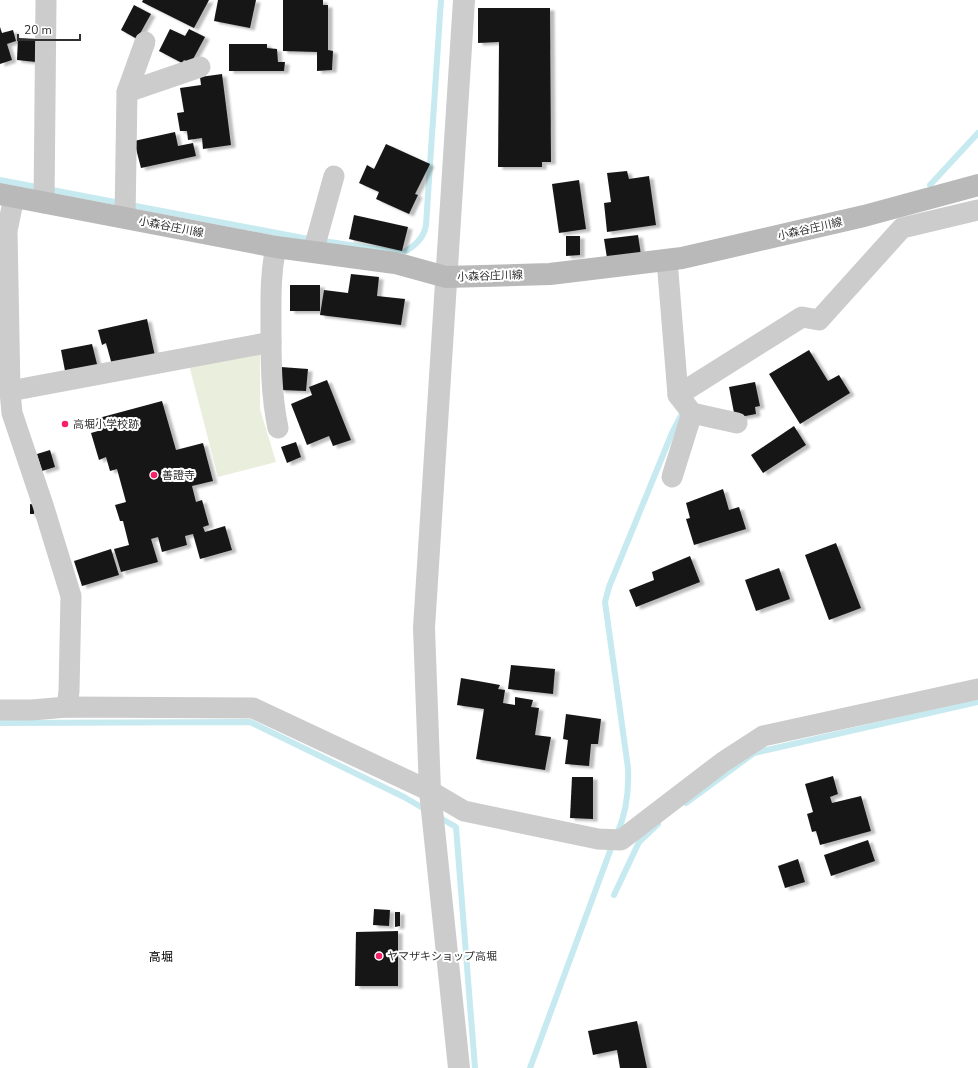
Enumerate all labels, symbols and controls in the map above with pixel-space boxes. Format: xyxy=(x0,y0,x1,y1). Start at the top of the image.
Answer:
scale bar xyxy=(18,16,80,42)
text: 20 m xyxy=(24,22,52,38)
street label: 小森谷庄川線 xyxy=(137,213,205,241)
street label: 小森谷庄川線 xyxy=(776,214,844,244)
street label: 小森谷庄川線 xyxy=(457,267,523,285)
place label: 高堀小学校跡 xyxy=(73,417,139,432)
marker: 高堀小学校跡 xyxy=(60,419,70,429)
place label: 善證寺 xyxy=(162,468,195,483)
marker: 善證寺 xyxy=(149,470,159,480)
district label: 高堀 xyxy=(149,949,173,965)
place label: ヤマザキショップ高堀 xyxy=(387,949,497,964)
marker: ヤマザキショップ高堀 xyxy=(374,951,384,961)

